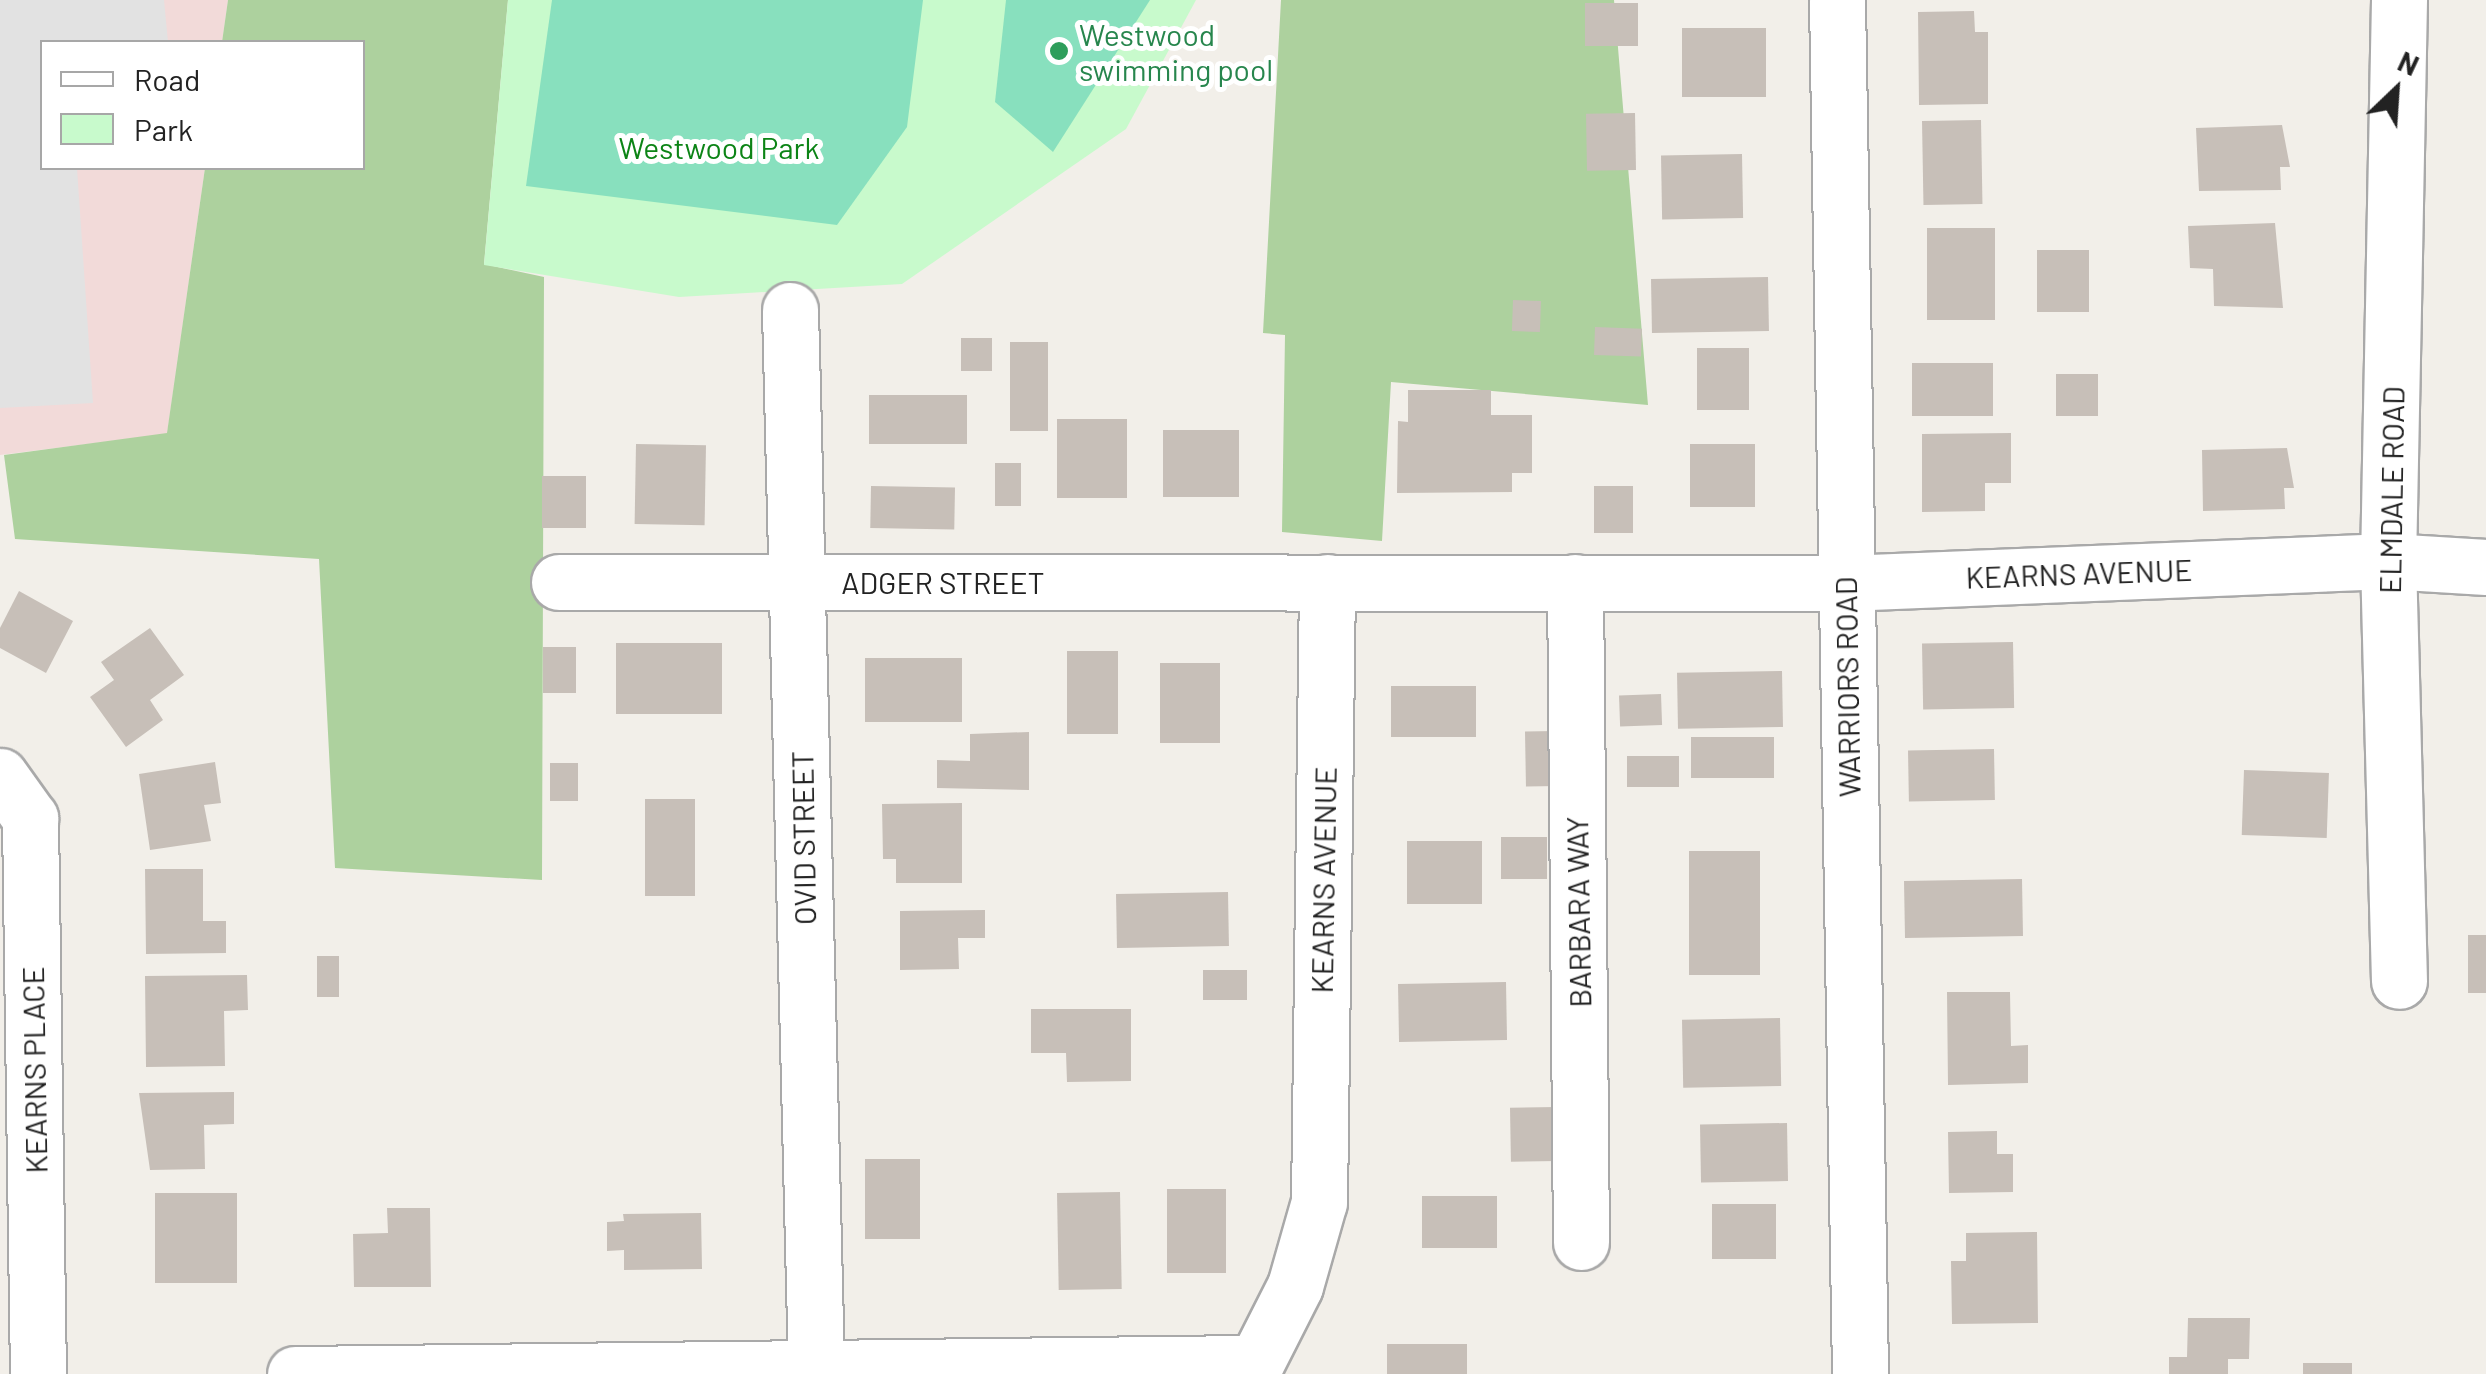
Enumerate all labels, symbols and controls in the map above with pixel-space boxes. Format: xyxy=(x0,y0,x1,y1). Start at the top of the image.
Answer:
place label: Westwood swimming pool xyxy=(1079,16,1273,86)
legend xyxy=(40,40,365,170)
marker: Westwood swimming pool xyxy=(1048,40,1070,62)
north arrow xyxy=(2346,40,2446,140)
text: N xyxy=(2393,43,2424,82)
text: Road xyxy=(134,61,200,97)
text: Park xyxy=(134,111,193,147)
park label: Westwood Park xyxy=(618,129,820,165)
street label: ELMDALE ROAD xyxy=(2371,386,2411,594)
street label: KEARNS AVENUE xyxy=(1965,551,2193,595)
street label: ADGER STREET xyxy=(841,564,1045,600)
street label: WARRIORS ROAD xyxy=(1827,576,1867,798)
street label: OVID STREET xyxy=(783,751,823,925)
street label: KEARNS AVENUE xyxy=(1303,766,1343,994)
street label: BARBARA WAY xyxy=(1558,816,1598,1008)
street label: KEARNS PLACE xyxy=(14,966,54,1174)

